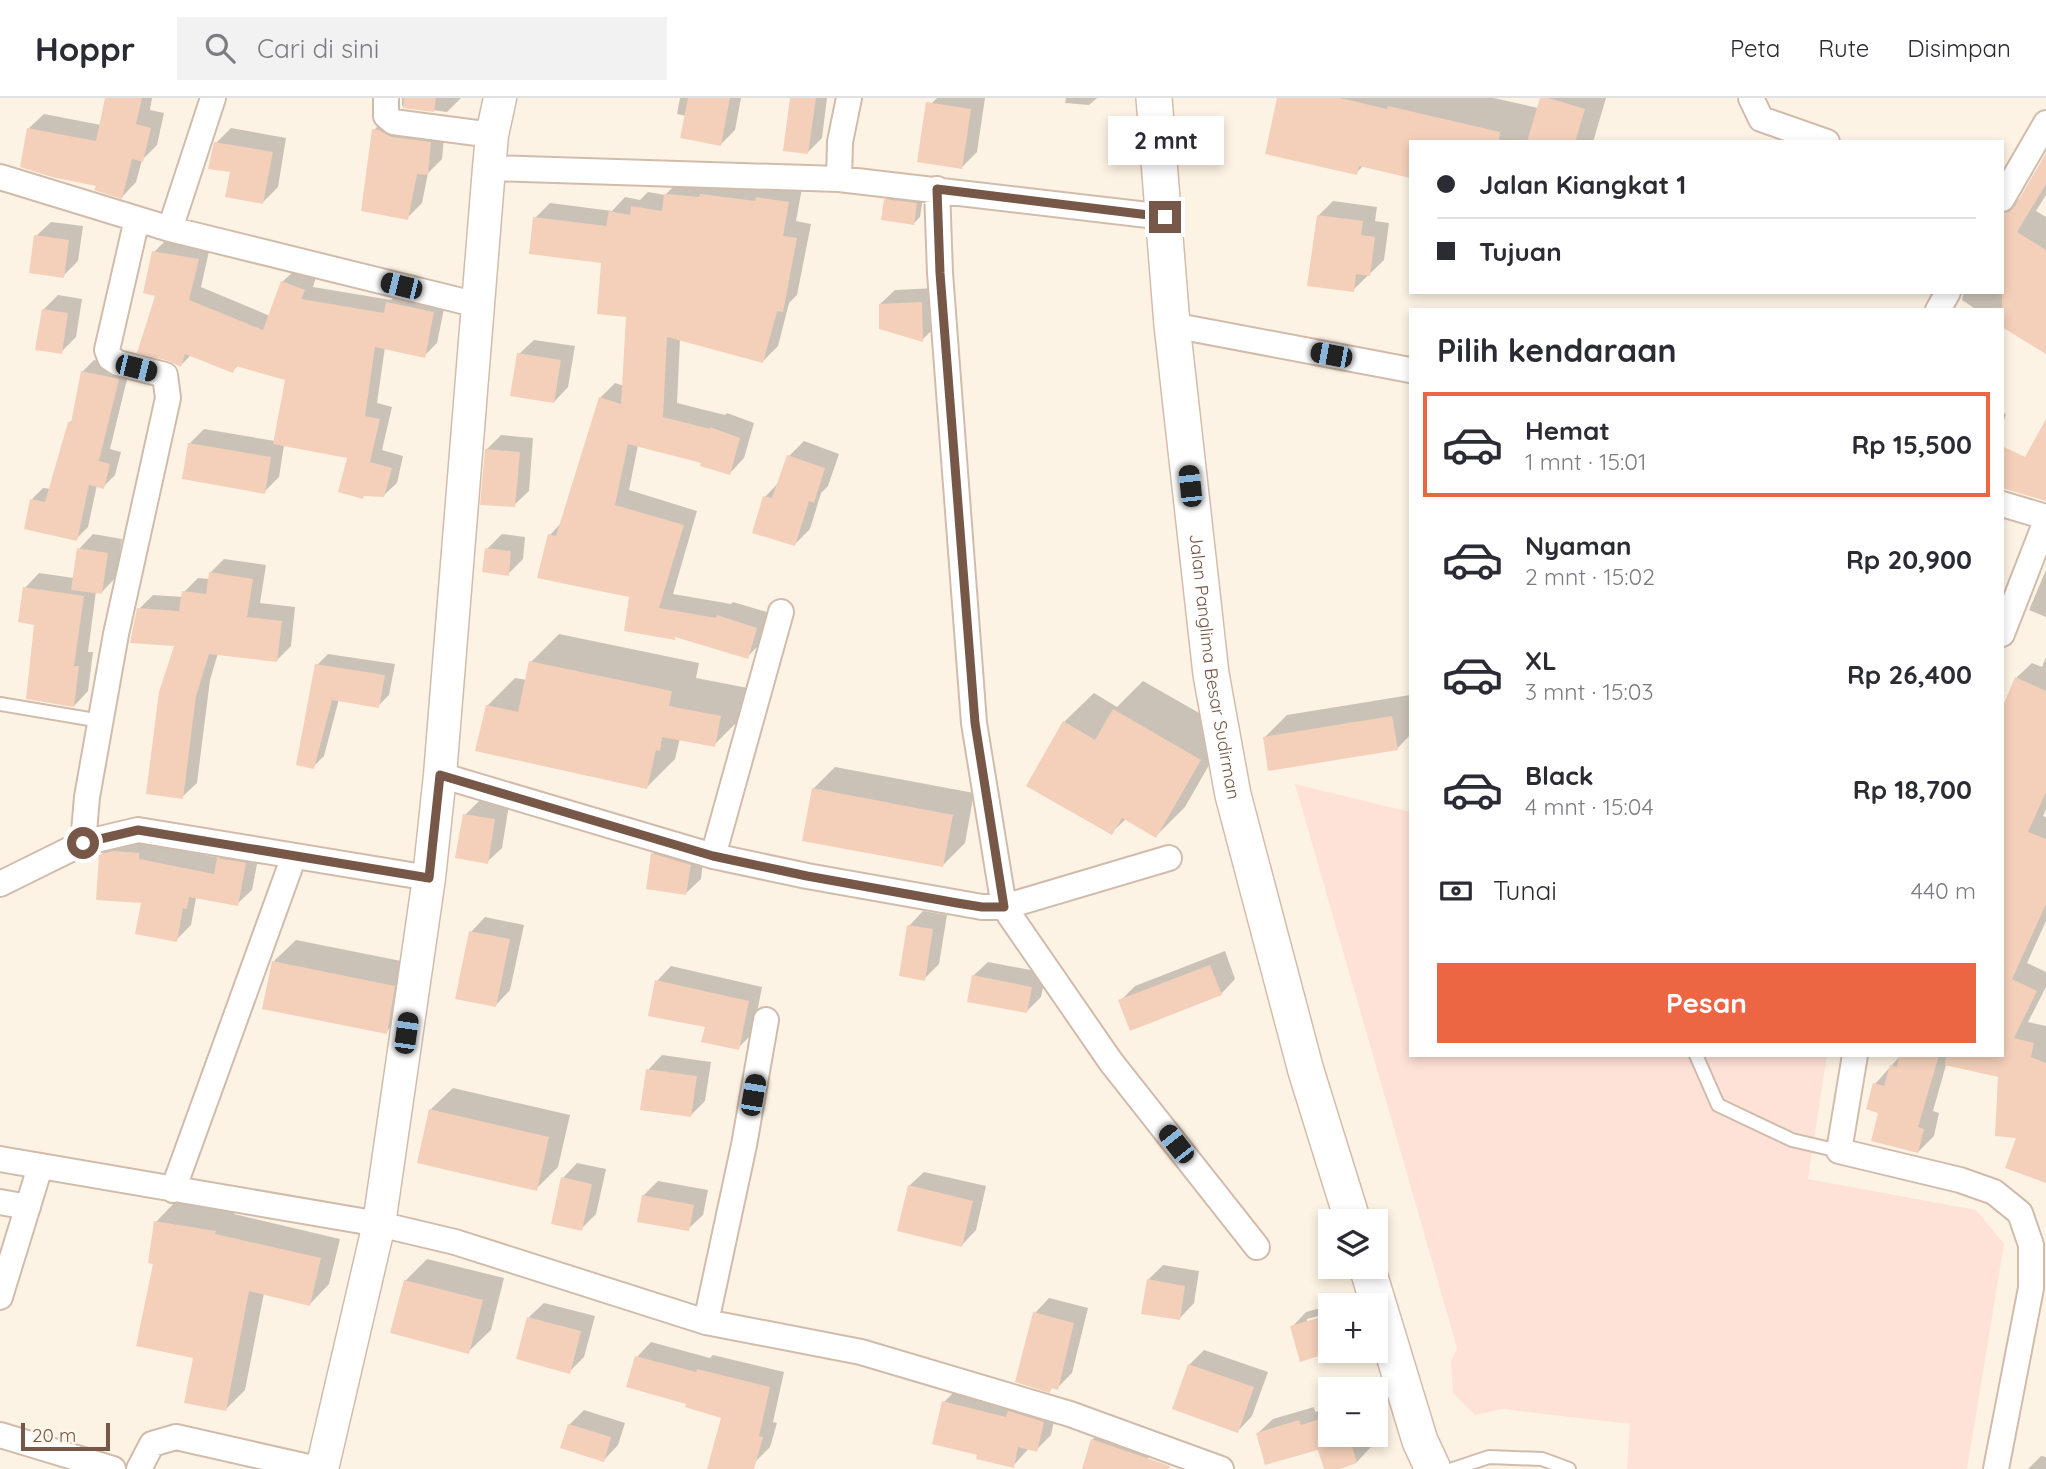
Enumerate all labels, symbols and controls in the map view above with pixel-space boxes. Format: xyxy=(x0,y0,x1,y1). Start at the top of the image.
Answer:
search box xyxy=(177,17,667,80)
text: Hoppr xyxy=(35,28,135,69)
icon: search xyxy=(201,29,239,67)
text: Cari di sini xyxy=(257,32,379,65)
text: Peta xyxy=(1730,33,1780,63)
text: Rute xyxy=(1818,33,1869,63)
text: Disimpan xyxy=(1907,33,2011,63)
callout: 2 mnt xyxy=(1107,116,1223,164)
text: 2 mnt xyxy=(1134,126,1198,155)
text: Jalan Kiangkat 1 xyxy=(1479,168,1686,201)
route end xyxy=(1149,201,1181,233)
text: Tujuan xyxy=(1479,235,1562,268)
car xyxy=(379,271,424,301)
text: Pilih kendaraan xyxy=(1437,330,1677,370)
car xyxy=(1309,341,1354,369)
car xyxy=(114,353,159,383)
icon: car xyxy=(1441,413,1504,476)
text: Hemat xyxy=(1525,414,1610,447)
text: Rp 15,500 xyxy=(1851,428,1972,461)
text: 1 mnt · 15:01 xyxy=(1525,447,1646,476)
car xyxy=(1178,464,1203,508)
icon: car xyxy=(1441,528,1504,591)
text: Nyaman xyxy=(1525,529,1632,562)
street label: Jalan Panglima Besar Sudirman xyxy=(1184,533,1246,801)
text: Rp 20,900 xyxy=(1846,543,1972,576)
text: 2 mnt · 15:02 xyxy=(1525,562,1655,591)
icon: car xyxy=(1441,643,1504,706)
text: XL xyxy=(1525,644,1557,677)
text: Rp 26,400 xyxy=(1847,658,1972,691)
text: 3 mnt · 15:03 xyxy=(1525,677,1654,706)
icon: car xyxy=(1441,758,1504,821)
text: Black xyxy=(1525,759,1594,792)
text: Rp 18,700 xyxy=(1853,773,1972,806)
text: 4 mnt · 15:04 xyxy=(1525,792,1654,821)
route start xyxy=(67,827,99,859)
icon: cash xyxy=(1437,872,1475,910)
text: Tunai xyxy=(1493,874,1557,907)
text: 440 m xyxy=(1911,876,1976,905)
button: Pesan xyxy=(1437,963,1976,1043)
car xyxy=(393,1011,420,1055)
car xyxy=(740,1072,767,1118)
car xyxy=(1155,1121,1198,1167)
map controls xyxy=(1318,1209,1388,1447)
button: layers xyxy=(1318,1209,1388,1279)
button: + xyxy=(1318,1293,1388,1363)
button: − xyxy=(1318,1377,1388,1447)
scale bar xyxy=(21,1420,110,1452)
text: 20 m xyxy=(32,1423,76,1447)

